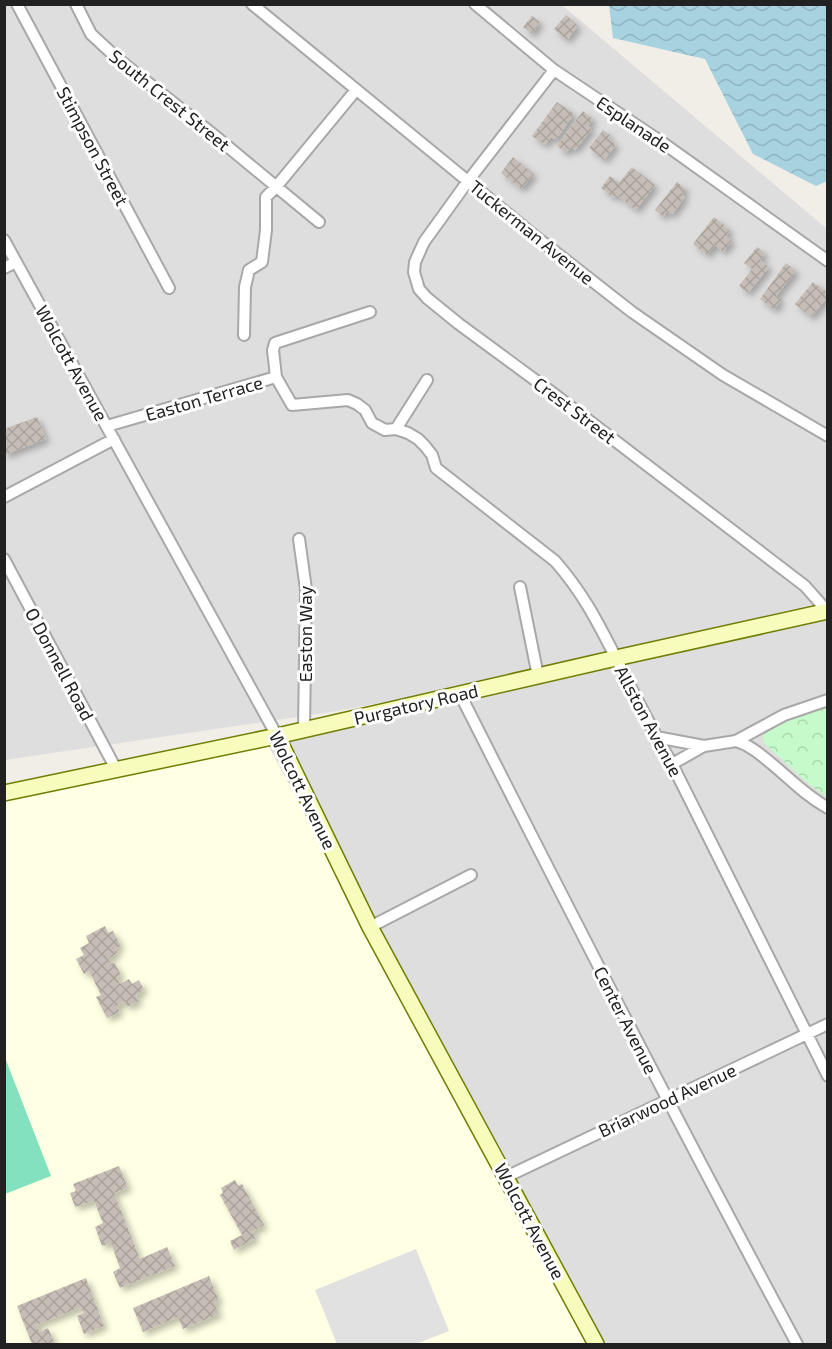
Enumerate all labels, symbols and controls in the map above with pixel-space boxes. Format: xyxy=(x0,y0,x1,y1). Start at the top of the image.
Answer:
street label: South Crest Street xyxy=(105,45,235,155)
street label: Stimpson Street xyxy=(52,83,134,209)
street label: Esplanade xyxy=(593,91,675,157)
street label: Tuckerman Avenue xyxy=(465,175,599,289)
street label: Wolcott Avenue xyxy=(31,301,113,425)
street label: Easton Terrace xyxy=(143,371,265,425)
street label: Crest Street xyxy=(530,372,620,448)
street label: Easton Way xyxy=(294,585,316,682)
street label: O Donnell Road xyxy=(21,604,99,724)
street label: Allston Avenue xyxy=(611,662,687,780)
street label: Purgatory Road xyxy=(352,679,480,729)
street label: Wolcott Avenue xyxy=(265,727,341,853)
street label: Center Avenue xyxy=(589,963,663,1077)
street label: Briarwood Avenue xyxy=(595,1058,739,1142)
street label: Wolcott Avenue xyxy=(490,1159,570,1283)

